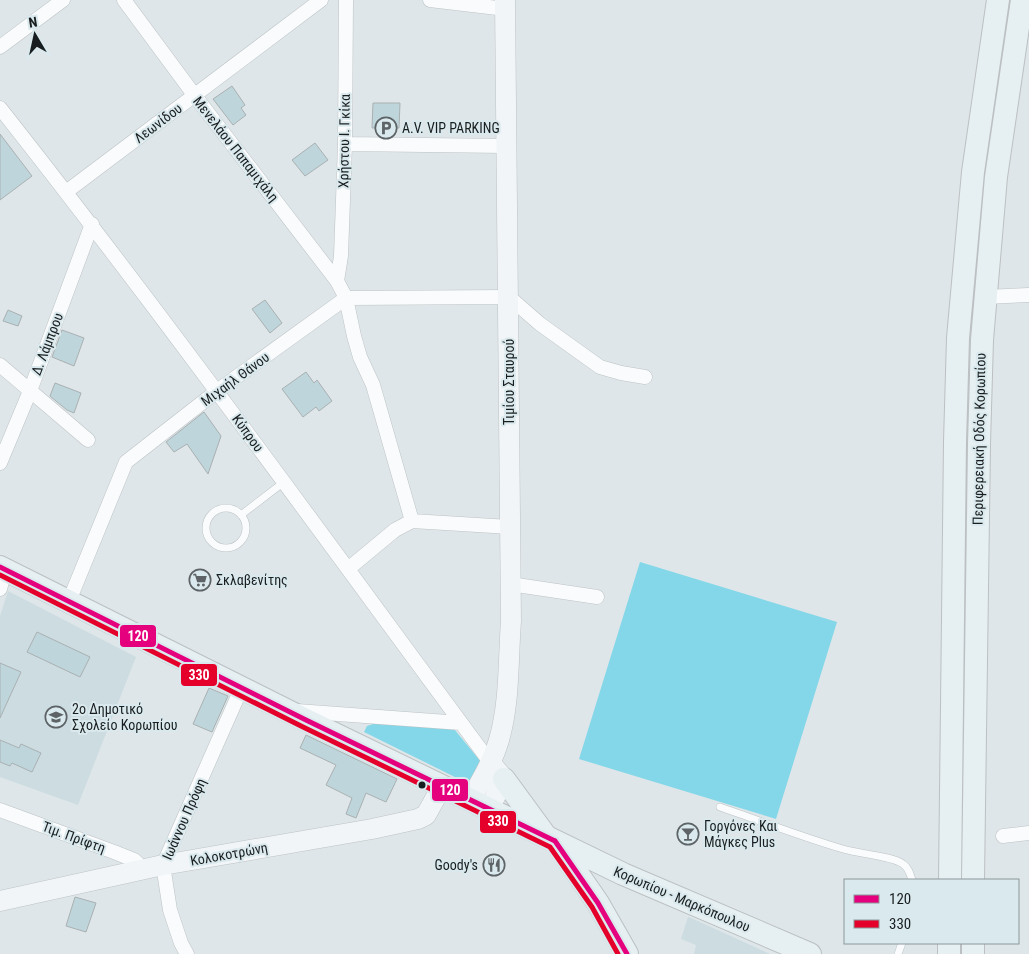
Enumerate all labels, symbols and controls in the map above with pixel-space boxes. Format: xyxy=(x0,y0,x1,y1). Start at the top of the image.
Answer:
north arrow xyxy=(10,10,60,60)
text: N xyxy=(27,14,38,31)
street label: Μενελάου Παπαμιχάλη xyxy=(190,93,282,205)
street label: Χρήστου Ι. Γκίκα xyxy=(335,94,353,188)
street label: Λεωνίδου xyxy=(131,100,185,146)
parking icon: A.V. VIP PARKING xyxy=(374,116,398,140)
place label: A.V. VIP PARKING xyxy=(402,120,500,136)
street label: Δ. Λάμπρου xyxy=(28,310,66,377)
street label: Τιμίου Σταυρού xyxy=(501,339,517,425)
street label: Μιχαήλ Θάνου xyxy=(198,349,272,409)
street label: Περιφερειακή Οδός Κορωπίου xyxy=(969,353,990,525)
street label: Κύπρου xyxy=(229,411,267,455)
supermarket icon: Σκλαβενίτης xyxy=(188,568,212,592)
place label: Σκλαβενίτης xyxy=(216,572,288,588)
line badge: 120 xyxy=(119,624,157,648)
text: 120 xyxy=(127,628,149,644)
line badge: 330 xyxy=(180,663,218,687)
text: 330 xyxy=(188,667,210,683)
place label: 2ο Δημοτικό Σχολείο Κορωπίου xyxy=(72,701,178,733)
school or university icon: 2ο Δημοτικό Σχολείο Κορωπίου xyxy=(44,705,68,729)
street label: Ιωάννου Πρόφη xyxy=(159,776,210,863)
line badge: 120 xyxy=(431,778,469,802)
unlabelled marker xyxy=(417,780,427,790)
text: 120 xyxy=(439,782,461,798)
line badge: 330 xyxy=(479,810,517,834)
text: 330 xyxy=(487,813,509,829)
street label: Τιμ. Πρίφτη xyxy=(40,818,108,857)
place label: Γοργόνες Και Μάγκες Plus xyxy=(704,818,778,850)
bar icon: Γοργόνες Και Μάγκες Plus xyxy=(676,822,700,846)
street label: Κολοκοτρώνη xyxy=(189,839,269,869)
restaurant icon: Goody's xyxy=(482,853,506,877)
place label: Goody's xyxy=(435,857,478,873)
street label: Κορωπίου - Μαρκόπουλου xyxy=(611,863,753,935)
legend xyxy=(844,879,1019,944)
text: 120 xyxy=(889,890,911,908)
text: 330 xyxy=(889,915,911,933)

